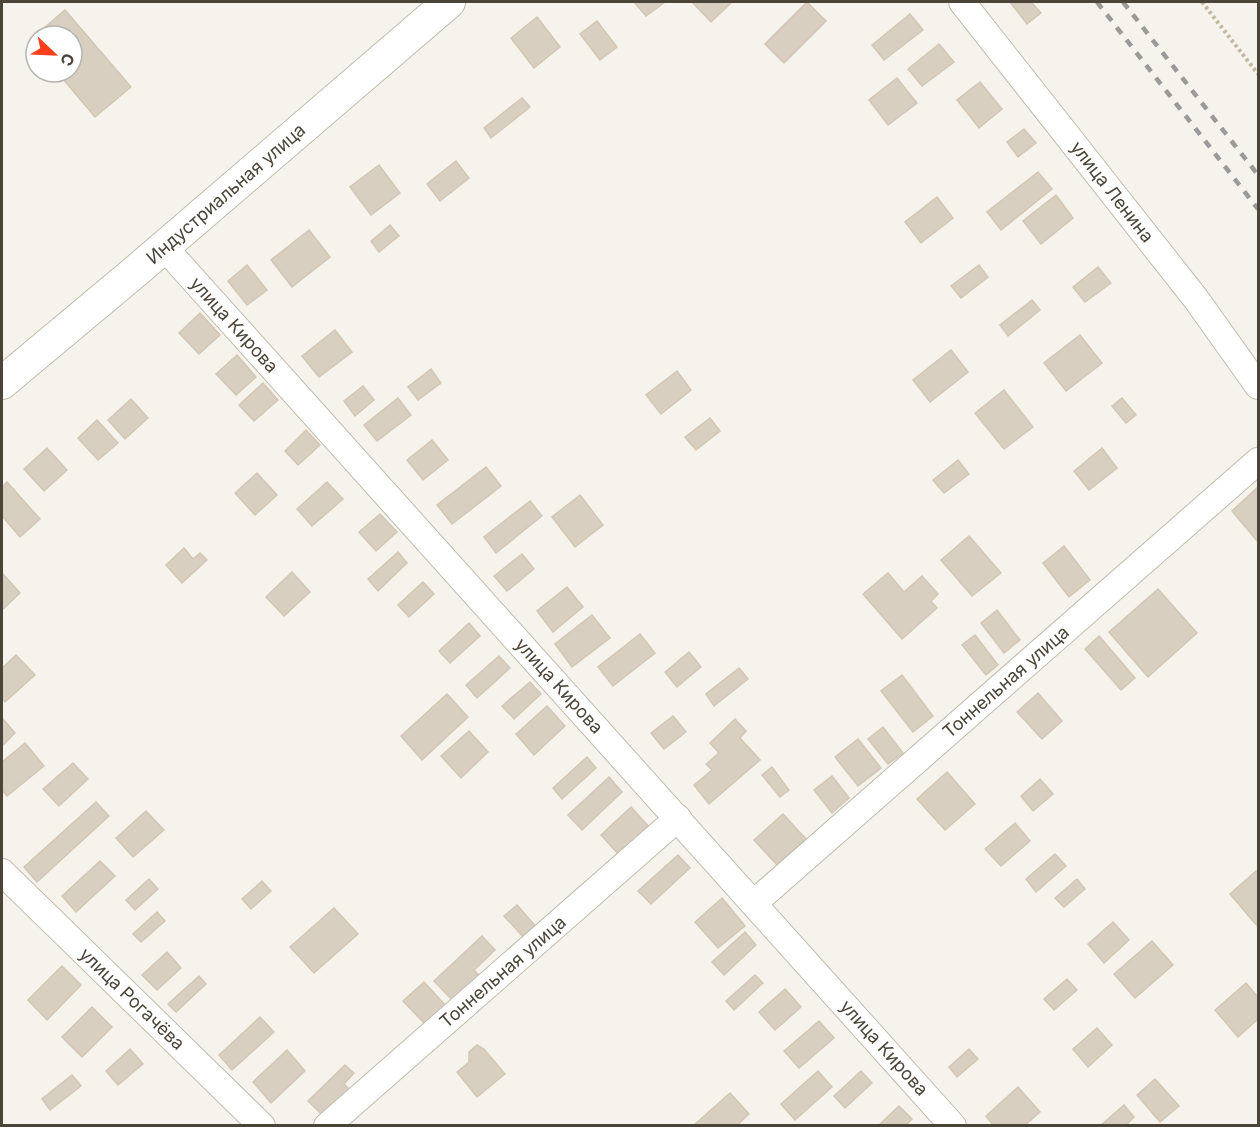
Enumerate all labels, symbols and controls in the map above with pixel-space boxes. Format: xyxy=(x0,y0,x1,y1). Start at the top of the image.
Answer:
north arrow xyxy=(24,24,84,84)
text: С xyxy=(56,51,79,69)
street label: Индустриальная улица xyxy=(142,119,309,268)
street label: улица Ленина xyxy=(1066,137,1158,246)
street label: улица Кирова xyxy=(186,273,283,377)
street label: Тоннельная улица xyxy=(938,621,1073,742)
street label: улица Кирова xyxy=(511,634,608,738)
street label: Тоннельная улица xyxy=(435,911,570,1032)
street label: улица Рогачёва xyxy=(76,943,189,1054)
street label: улица Кирова xyxy=(836,996,933,1100)

